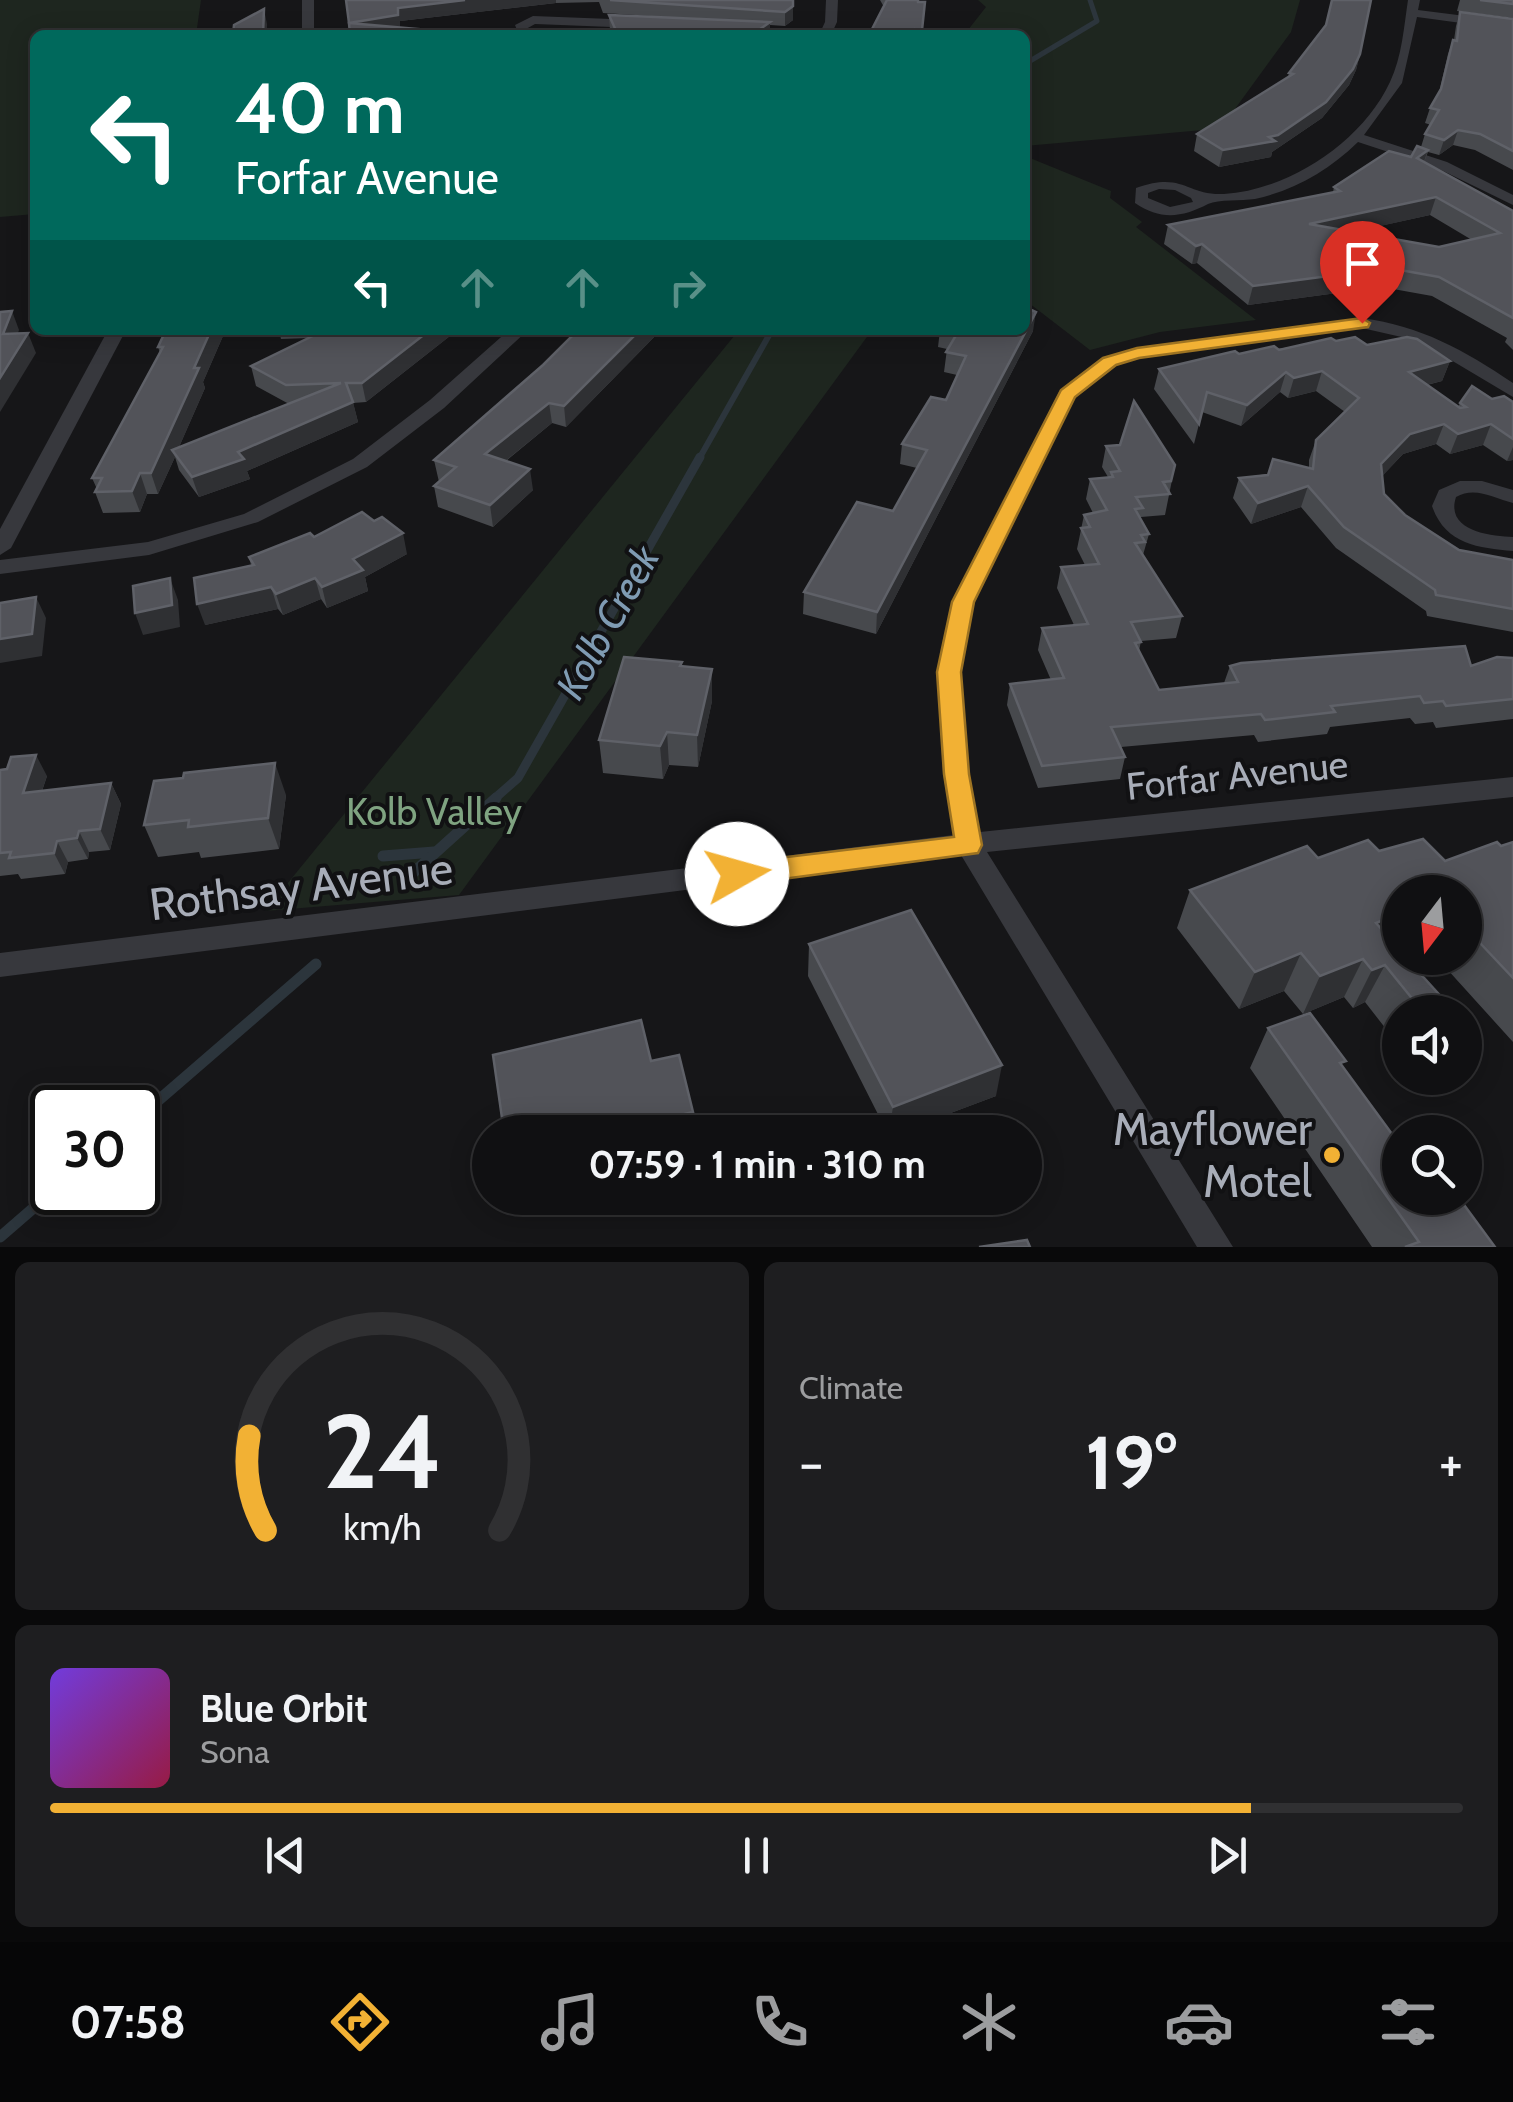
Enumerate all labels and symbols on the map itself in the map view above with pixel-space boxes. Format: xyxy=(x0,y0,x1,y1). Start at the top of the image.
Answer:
pin xyxy=(1320,221,1405,324)
water label: Kolb Creek xyxy=(545,535,670,707)
street label: Forfar Avenue xyxy=(1124,740,1350,810)
park label: Kolb Valley xyxy=(346,788,522,835)
position arrow xyxy=(685,822,789,926)
street label: Rothsay Avenue xyxy=(146,841,456,931)
north arrow xyxy=(1382,875,1482,975)
speed limit sign: 30 xyxy=(30,1085,160,1215)
place label: Mayflower Motel xyxy=(1113,1102,1313,1208)
marker: Mayflower Motel xyxy=(1321,1144,1343,1166)

